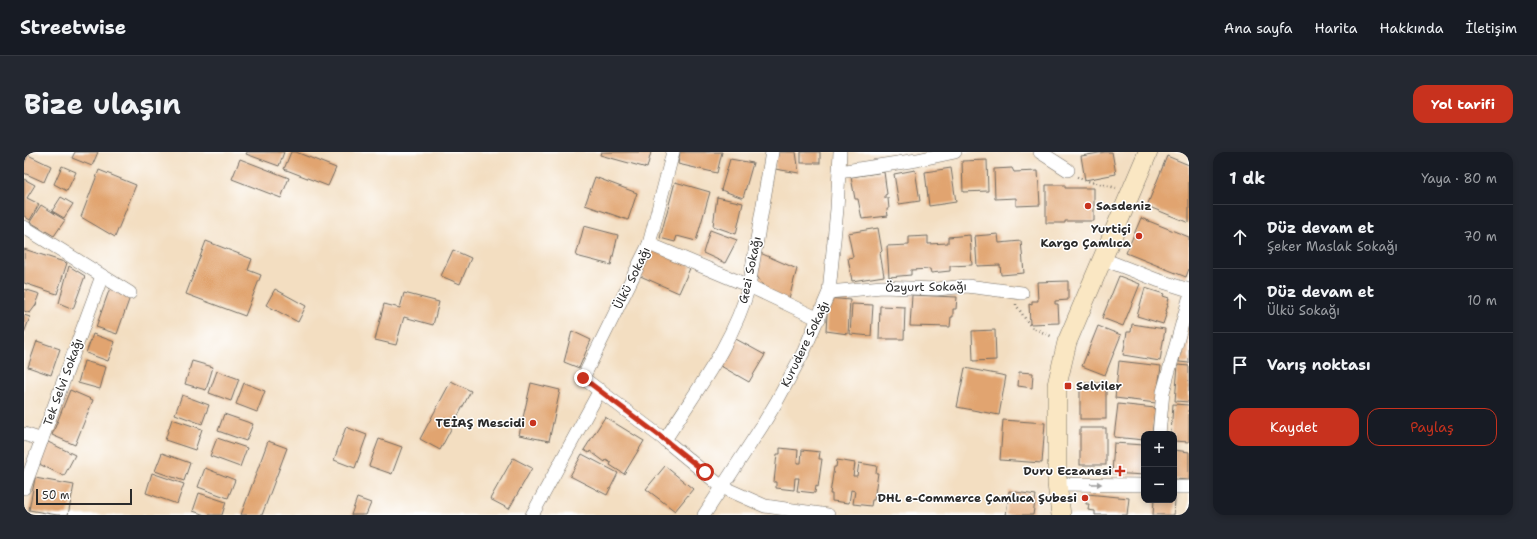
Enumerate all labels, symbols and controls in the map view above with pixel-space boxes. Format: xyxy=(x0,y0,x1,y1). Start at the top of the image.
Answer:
text: Streetwise xyxy=(20,15,126,40)
text: Ana sayfa xyxy=(1224,19,1292,37)
text: Harita xyxy=(1314,19,1357,37)
text: Hakkında xyxy=(1379,19,1443,37)
text: İletişim xyxy=(1465,19,1517,37)
text: Bize ulaşın xyxy=(24,85,181,123)
button: Yol tarifi xyxy=(1413,85,1513,123)
text: 1 dk xyxy=(1229,167,1265,189)
text: Yaya · 80 m xyxy=(1421,170,1497,187)
place label: Sasdeniz xyxy=(1096,198,1152,214)
marker: Sasdeniz xyxy=(1083,201,1093,211)
text: Düz devam et xyxy=(1267,218,1374,238)
place label: Yurtiçi Kargo Çamlıca xyxy=(1040,221,1132,251)
icon: ahead xyxy=(1229,226,1251,248)
text: 70 m xyxy=(1463,228,1497,245)
marker: Yurtiçi Kargo Çamlıca xyxy=(1134,231,1144,241)
street label: Gezi Sokağı xyxy=(735,235,765,305)
text: Şeker Maslak Sokağı xyxy=(1267,238,1398,255)
street label: Ülkü Sokağı xyxy=(610,244,654,312)
street label: Özyurt Sokağı xyxy=(885,278,967,296)
text: Düz devam et xyxy=(1267,282,1374,302)
icon: ahead xyxy=(1229,290,1251,312)
text: 10 m xyxy=(1467,292,1497,309)
street label: Kurudere Sokağı xyxy=(777,298,833,390)
text: Ülkü Sokağı xyxy=(1267,302,1340,319)
street label: Tek Selvi Sokağı xyxy=(40,336,86,428)
icon: arrive xyxy=(1229,354,1251,376)
text: Varış noktası xyxy=(1267,355,1371,375)
route end xyxy=(574,369,592,387)
place label: Selviler xyxy=(1076,378,1123,394)
marker: Selviler xyxy=(1063,381,1073,391)
button: Kaydet xyxy=(1229,408,1359,446)
button: Paylaş xyxy=(1367,408,1497,446)
place label: TEİAŞ Mescidi xyxy=(436,415,525,431)
marker: TEİAŞ Mescidi xyxy=(528,418,538,428)
map controls xyxy=(1141,431,1177,503)
button: + xyxy=(1141,431,1177,467)
route start xyxy=(696,463,714,481)
place label: Duru Eczanesi xyxy=(1023,463,1112,479)
marker: Duru Eczanesi xyxy=(1115,466,1125,476)
button: − xyxy=(1141,467,1177,503)
one-way arrow xyxy=(1090,481,1103,487)
scale bar xyxy=(36,487,132,506)
text: 50 m xyxy=(42,488,70,503)
place label: DHL e-Commerce Çamlıca Şubesi xyxy=(878,490,1077,506)
marker: DHL e-Commerce Çamlıca Şubesi xyxy=(1080,493,1090,503)

